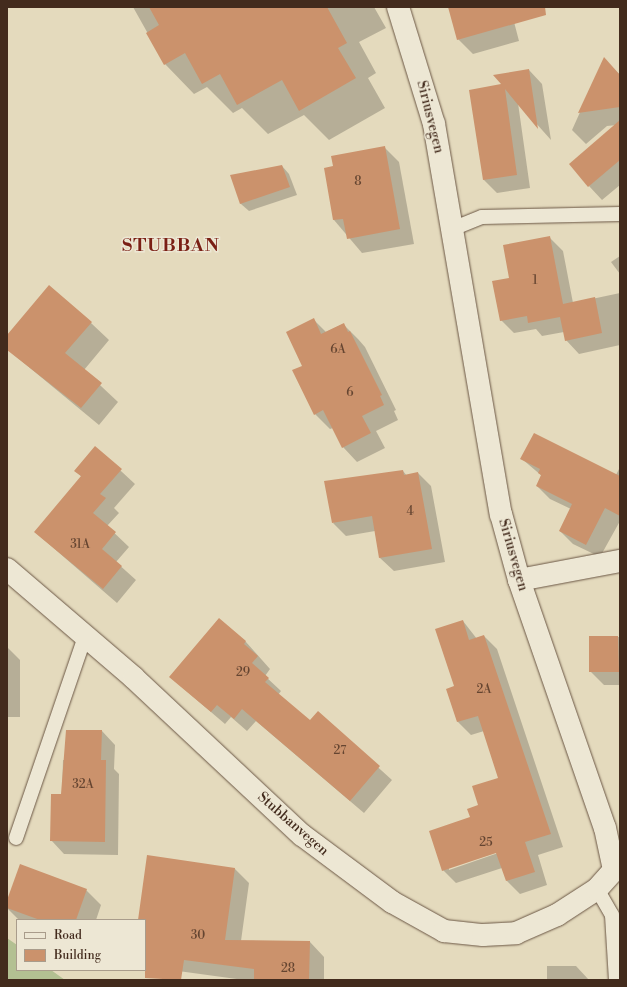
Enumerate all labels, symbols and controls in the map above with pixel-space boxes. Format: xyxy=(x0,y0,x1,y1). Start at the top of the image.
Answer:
street label: Siriusvegen xyxy=(413,79,447,155)
house number: 8 xyxy=(354,175,362,189)
district label: STUBBAN xyxy=(122,235,220,257)
house number: 1 xyxy=(532,274,538,288)
house number: 6A xyxy=(330,343,346,357)
house number: 6 xyxy=(346,386,354,400)
house number: 4 xyxy=(406,505,414,519)
street label: Siriusvegen xyxy=(495,517,531,593)
house number: 31A xyxy=(70,538,90,552)
house number: 29 xyxy=(236,666,250,680)
house number: 2A xyxy=(476,683,492,697)
house number: 27 xyxy=(334,744,346,758)
house number: 32A xyxy=(72,778,94,792)
street label: Stubbanvegen xyxy=(254,789,332,859)
house number: 25 xyxy=(479,836,493,850)
legend xyxy=(16,919,146,971)
text: Road xyxy=(54,928,82,943)
house number: 30 xyxy=(191,929,205,943)
text: Building xyxy=(54,948,101,963)
house number: 28 xyxy=(281,962,295,976)

